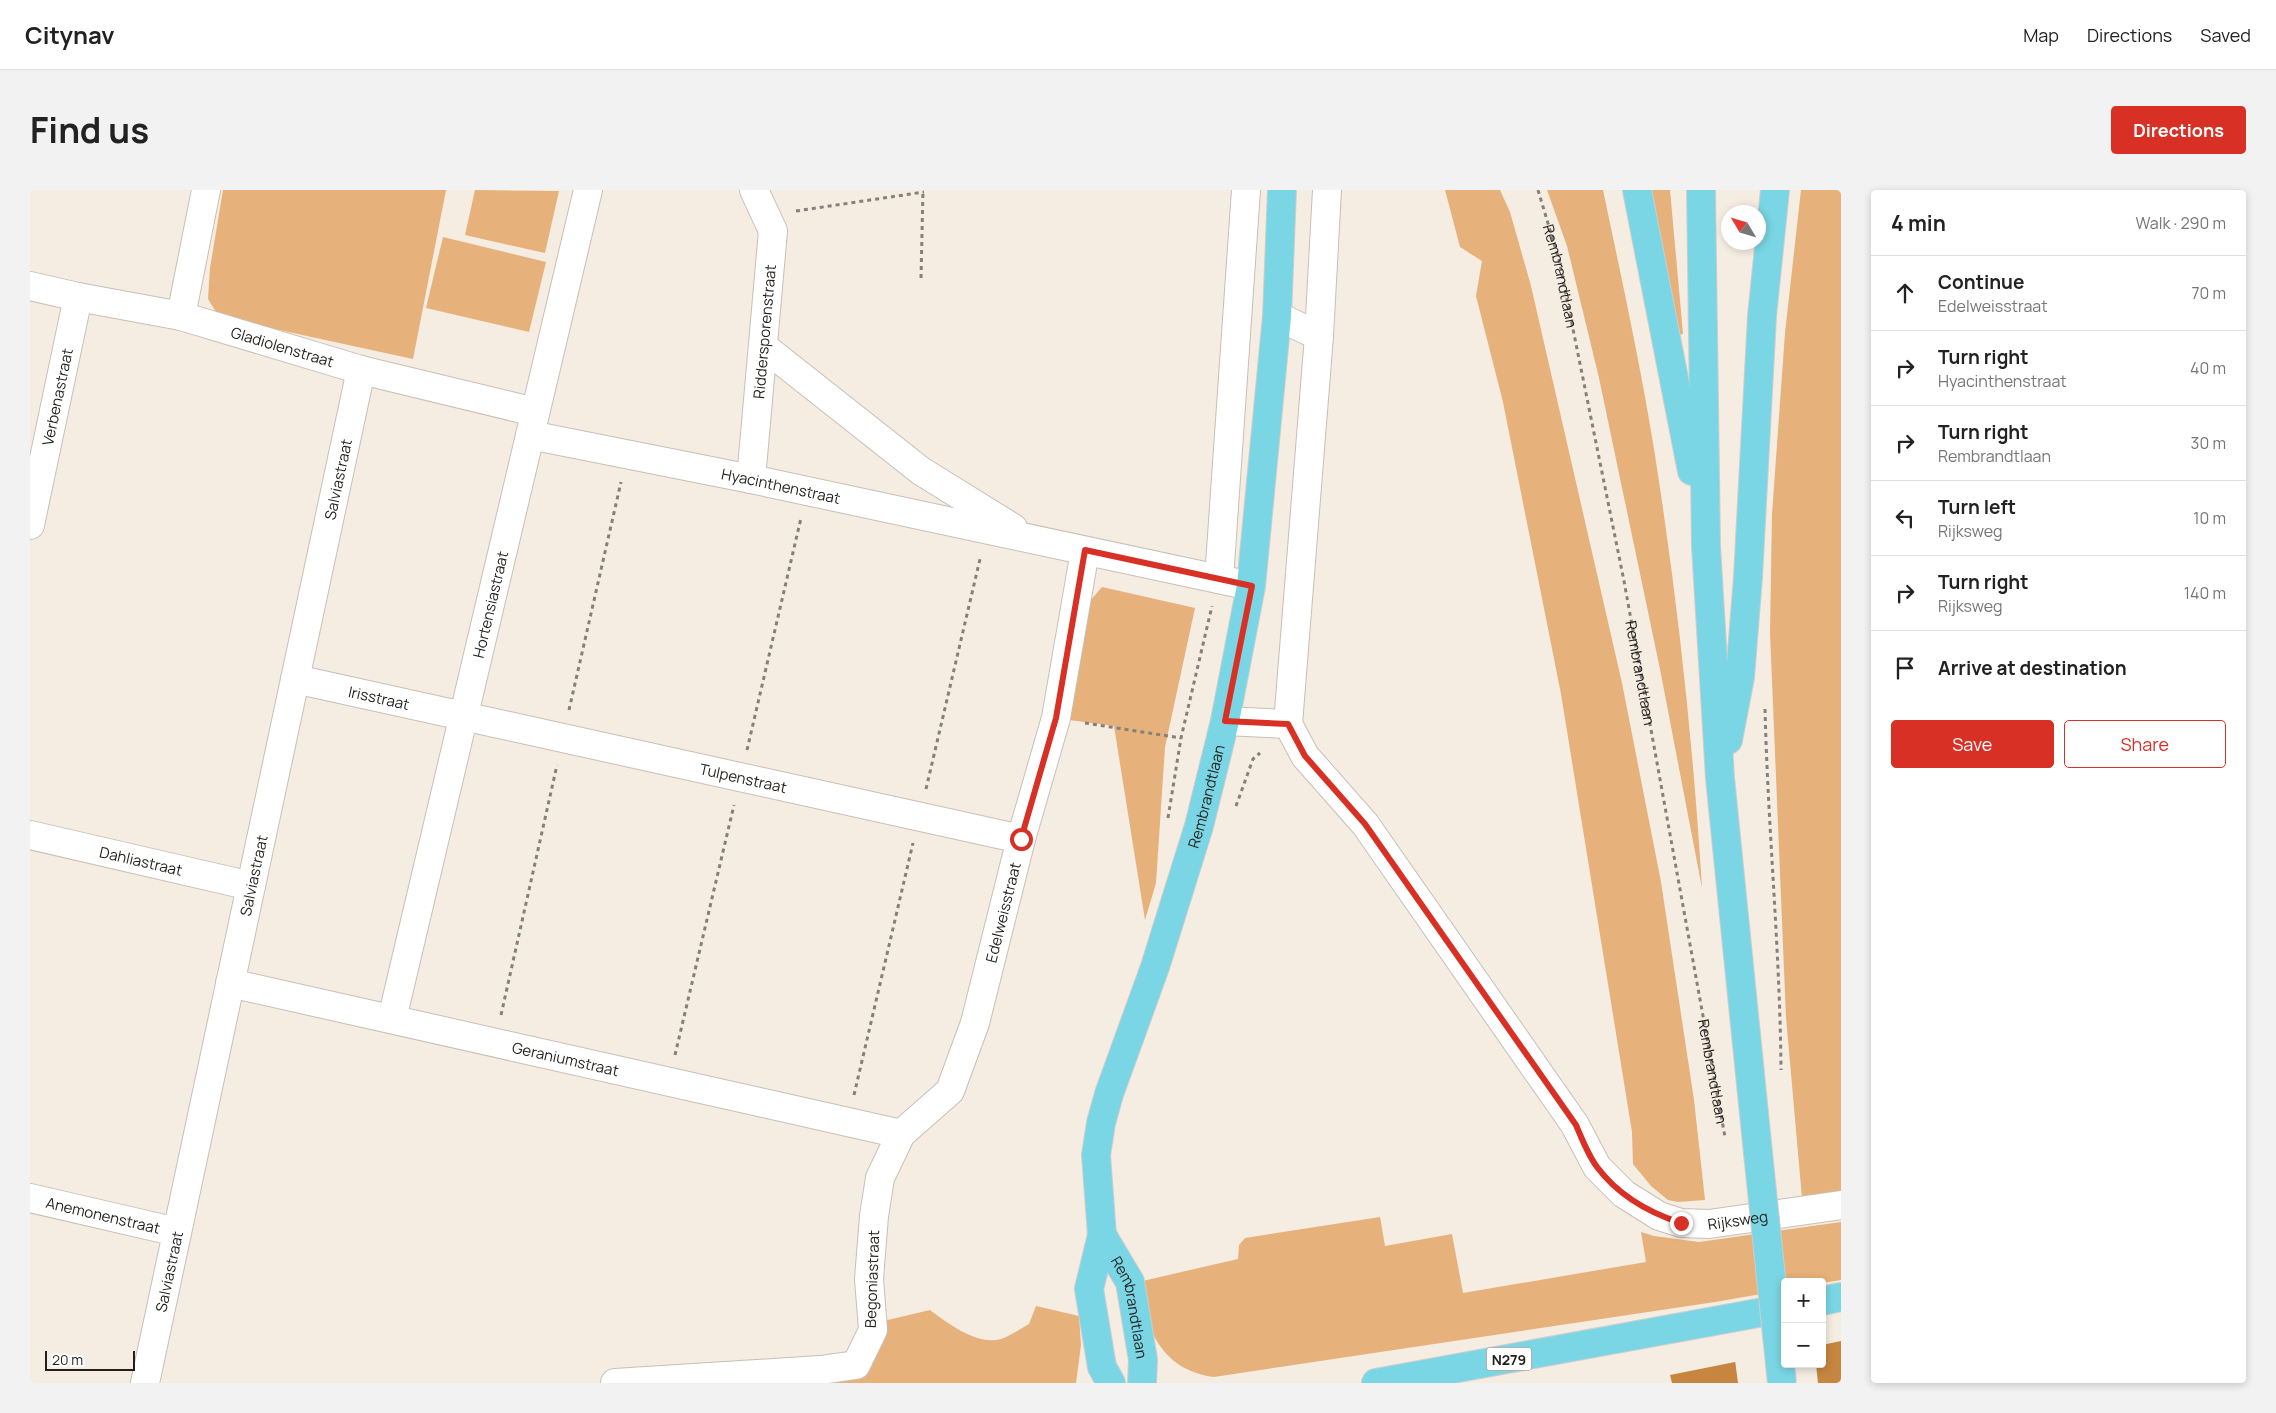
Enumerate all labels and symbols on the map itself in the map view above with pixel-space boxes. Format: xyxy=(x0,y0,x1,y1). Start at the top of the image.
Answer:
north arrow xyxy=(1721,205,1766,250)
street label: Rembrandtlaan xyxy=(1538,221,1583,330)
street label: Riddersporenstraat xyxy=(748,264,780,400)
street label: Gladiolenstraat xyxy=(229,321,337,372)
street label: Verbenastraat xyxy=(37,346,77,447)
street label: Salviastraat xyxy=(319,437,357,522)
street label: Hyacinthenstraat xyxy=(720,463,842,508)
street label: Hortensiastraat xyxy=(467,549,513,660)
street label: Rembrandtlaan xyxy=(1621,619,1661,727)
street label: Irisstraat xyxy=(346,681,412,714)
street label: Rembrandtlaan xyxy=(1182,742,1229,851)
street label: Tulpenstraat xyxy=(698,758,789,798)
route start xyxy=(1010,828,1033,851)
street label: Salviastraat xyxy=(234,833,272,918)
street label: Dahliastraat xyxy=(98,841,185,880)
street label: Edelweisstraat xyxy=(980,860,1025,965)
street label: Rembrandtlaan xyxy=(1693,1017,1733,1125)
street label: Geraniumstraat xyxy=(510,1036,621,1081)
street label: Anemonenstraat xyxy=(44,1192,162,1238)
street label: Rijksweg xyxy=(1706,1205,1769,1235)
route end xyxy=(1670,1212,1693,1235)
street label: Salviastraat xyxy=(150,1229,188,1314)
street label: Begoniastraat xyxy=(860,1230,884,1328)
street label: Rembrandtlaan xyxy=(1106,1252,1153,1360)
scale bar xyxy=(45,1348,135,1371)
road number: N279 xyxy=(1486,1348,1532,1370)

